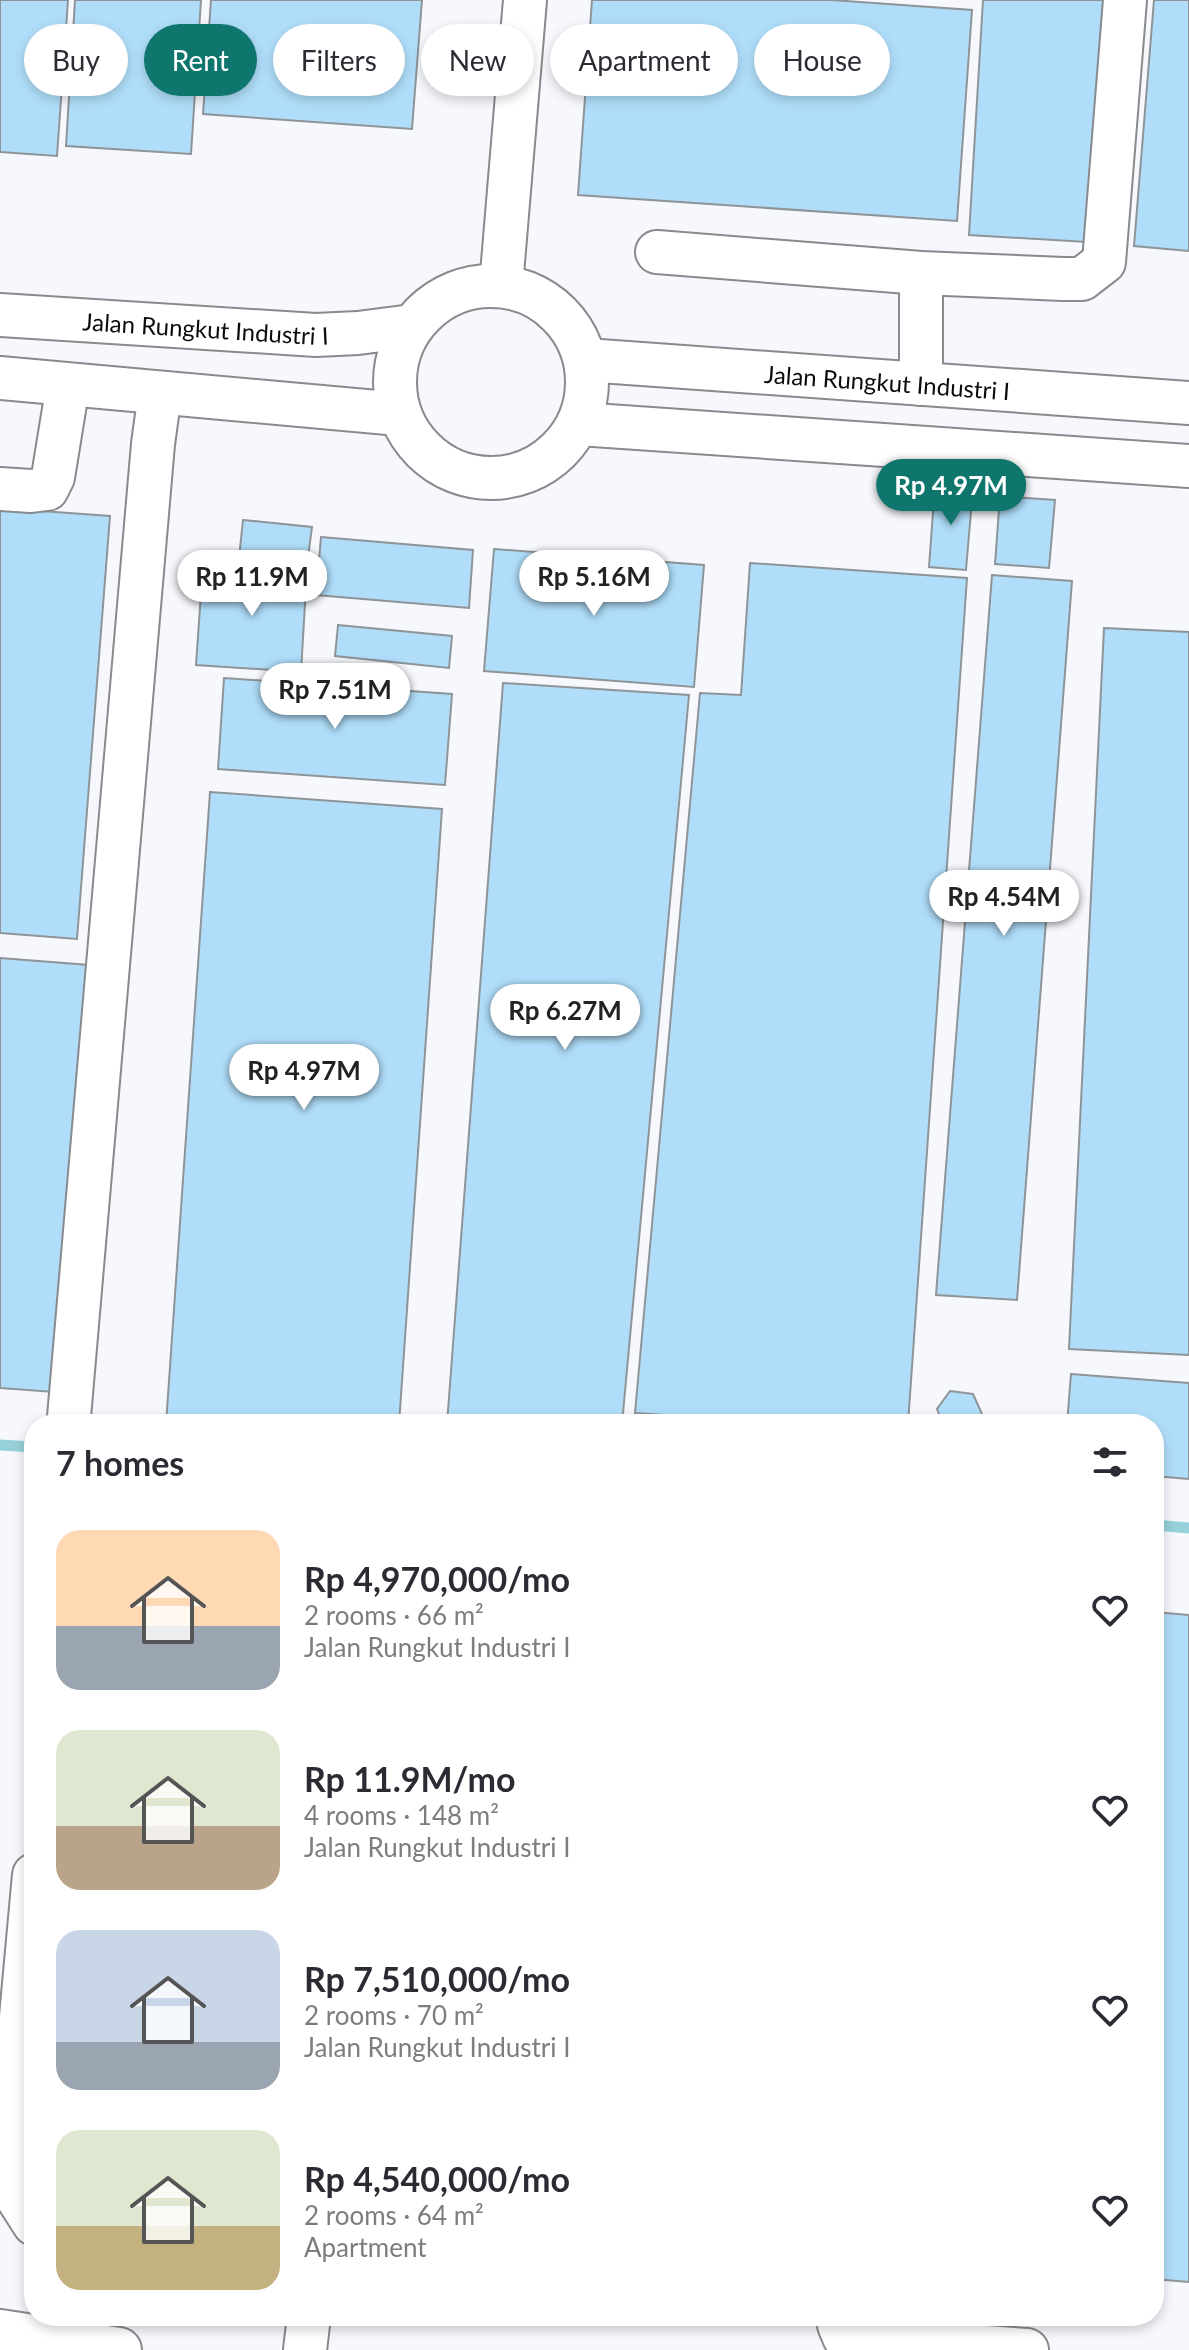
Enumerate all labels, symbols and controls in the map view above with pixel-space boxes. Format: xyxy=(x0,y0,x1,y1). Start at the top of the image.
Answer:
chip: Buy xyxy=(24,24,128,96)
chip: Rent xyxy=(144,24,257,96)
chip: Filters xyxy=(273,24,405,96)
chip: New xyxy=(421,24,534,96)
chip: Apartment xyxy=(550,24,738,96)
chip: House xyxy=(754,24,890,96)
street label: Jalan Rungkut Industri I xyxy=(82,306,329,350)
street label: Jalan Rungkut Industri I xyxy=(763,358,1011,405)
pin: Rp 4.97M xyxy=(868,459,1034,527)
text: Rp 4.97M xyxy=(894,469,1008,501)
pin: Rp 11.9M xyxy=(169,550,335,618)
pin: Rp 5.16M xyxy=(511,550,677,618)
text: Rp 11.9M xyxy=(195,560,309,592)
text: Rp 5.16M xyxy=(537,560,651,592)
pin: Rp 7.51M xyxy=(252,663,418,731)
text: Rp 7.51M xyxy=(278,673,392,705)
pin: Rp 4.54M xyxy=(921,870,1087,938)
text: Rp 4.54M xyxy=(947,880,1061,912)
pin: Rp 6.27M xyxy=(482,984,648,1052)
text: Rp 6.27M xyxy=(508,994,622,1026)
pin: Rp 4.97M xyxy=(221,1044,387,1112)
text: Rp 4.97M xyxy=(247,1054,361,1086)
icon: filters xyxy=(1088,1440,1132,1484)
text: 7 homes xyxy=(56,1442,184,1483)
text: Rp 4,970,000/mo xyxy=(304,1558,570,1599)
icon: home xyxy=(120,1562,216,1658)
icon: heart xyxy=(1088,1588,1132,1632)
text: 2 rooms · 66 m² xyxy=(304,1599,484,1631)
text: Jalan Rungkut Industri I xyxy=(304,1631,570,1663)
text: Rp 11.9M/mo xyxy=(304,1758,515,1799)
icon: home xyxy=(120,1762,216,1858)
icon: heart xyxy=(1088,1788,1132,1832)
text: 4 rooms · 148 m² xyxy=(304,1799,499,1831)
text: Jalan Rungkut Industri I xyxy=(304,1831,570,1863)
text: Rp 7,510,000/mo xyxy=(304,1958,570,1999)
icon: home xyxy=(120,1962,216,2058)
icon: heart xyxy=(1088,1988,1132,2032)
text: 2 rooms · 70 m² xyxy=(304,1999,484,2031)
text: Jalan Rungkut Industri I xyxy=(304,2031,570,2063)
text: Rp 4,540,000/mo xyxy=(304,2158,570,2199)
icon: home xyxy=(120,2162,216,2258)
icon: heart xyxy=(1088,2188,1132,2232)
text: 2 rooms · 64 m² xyxy=(304,2199,484,2231)
text: Apartment xyxy=(304,2231,427,2263)

